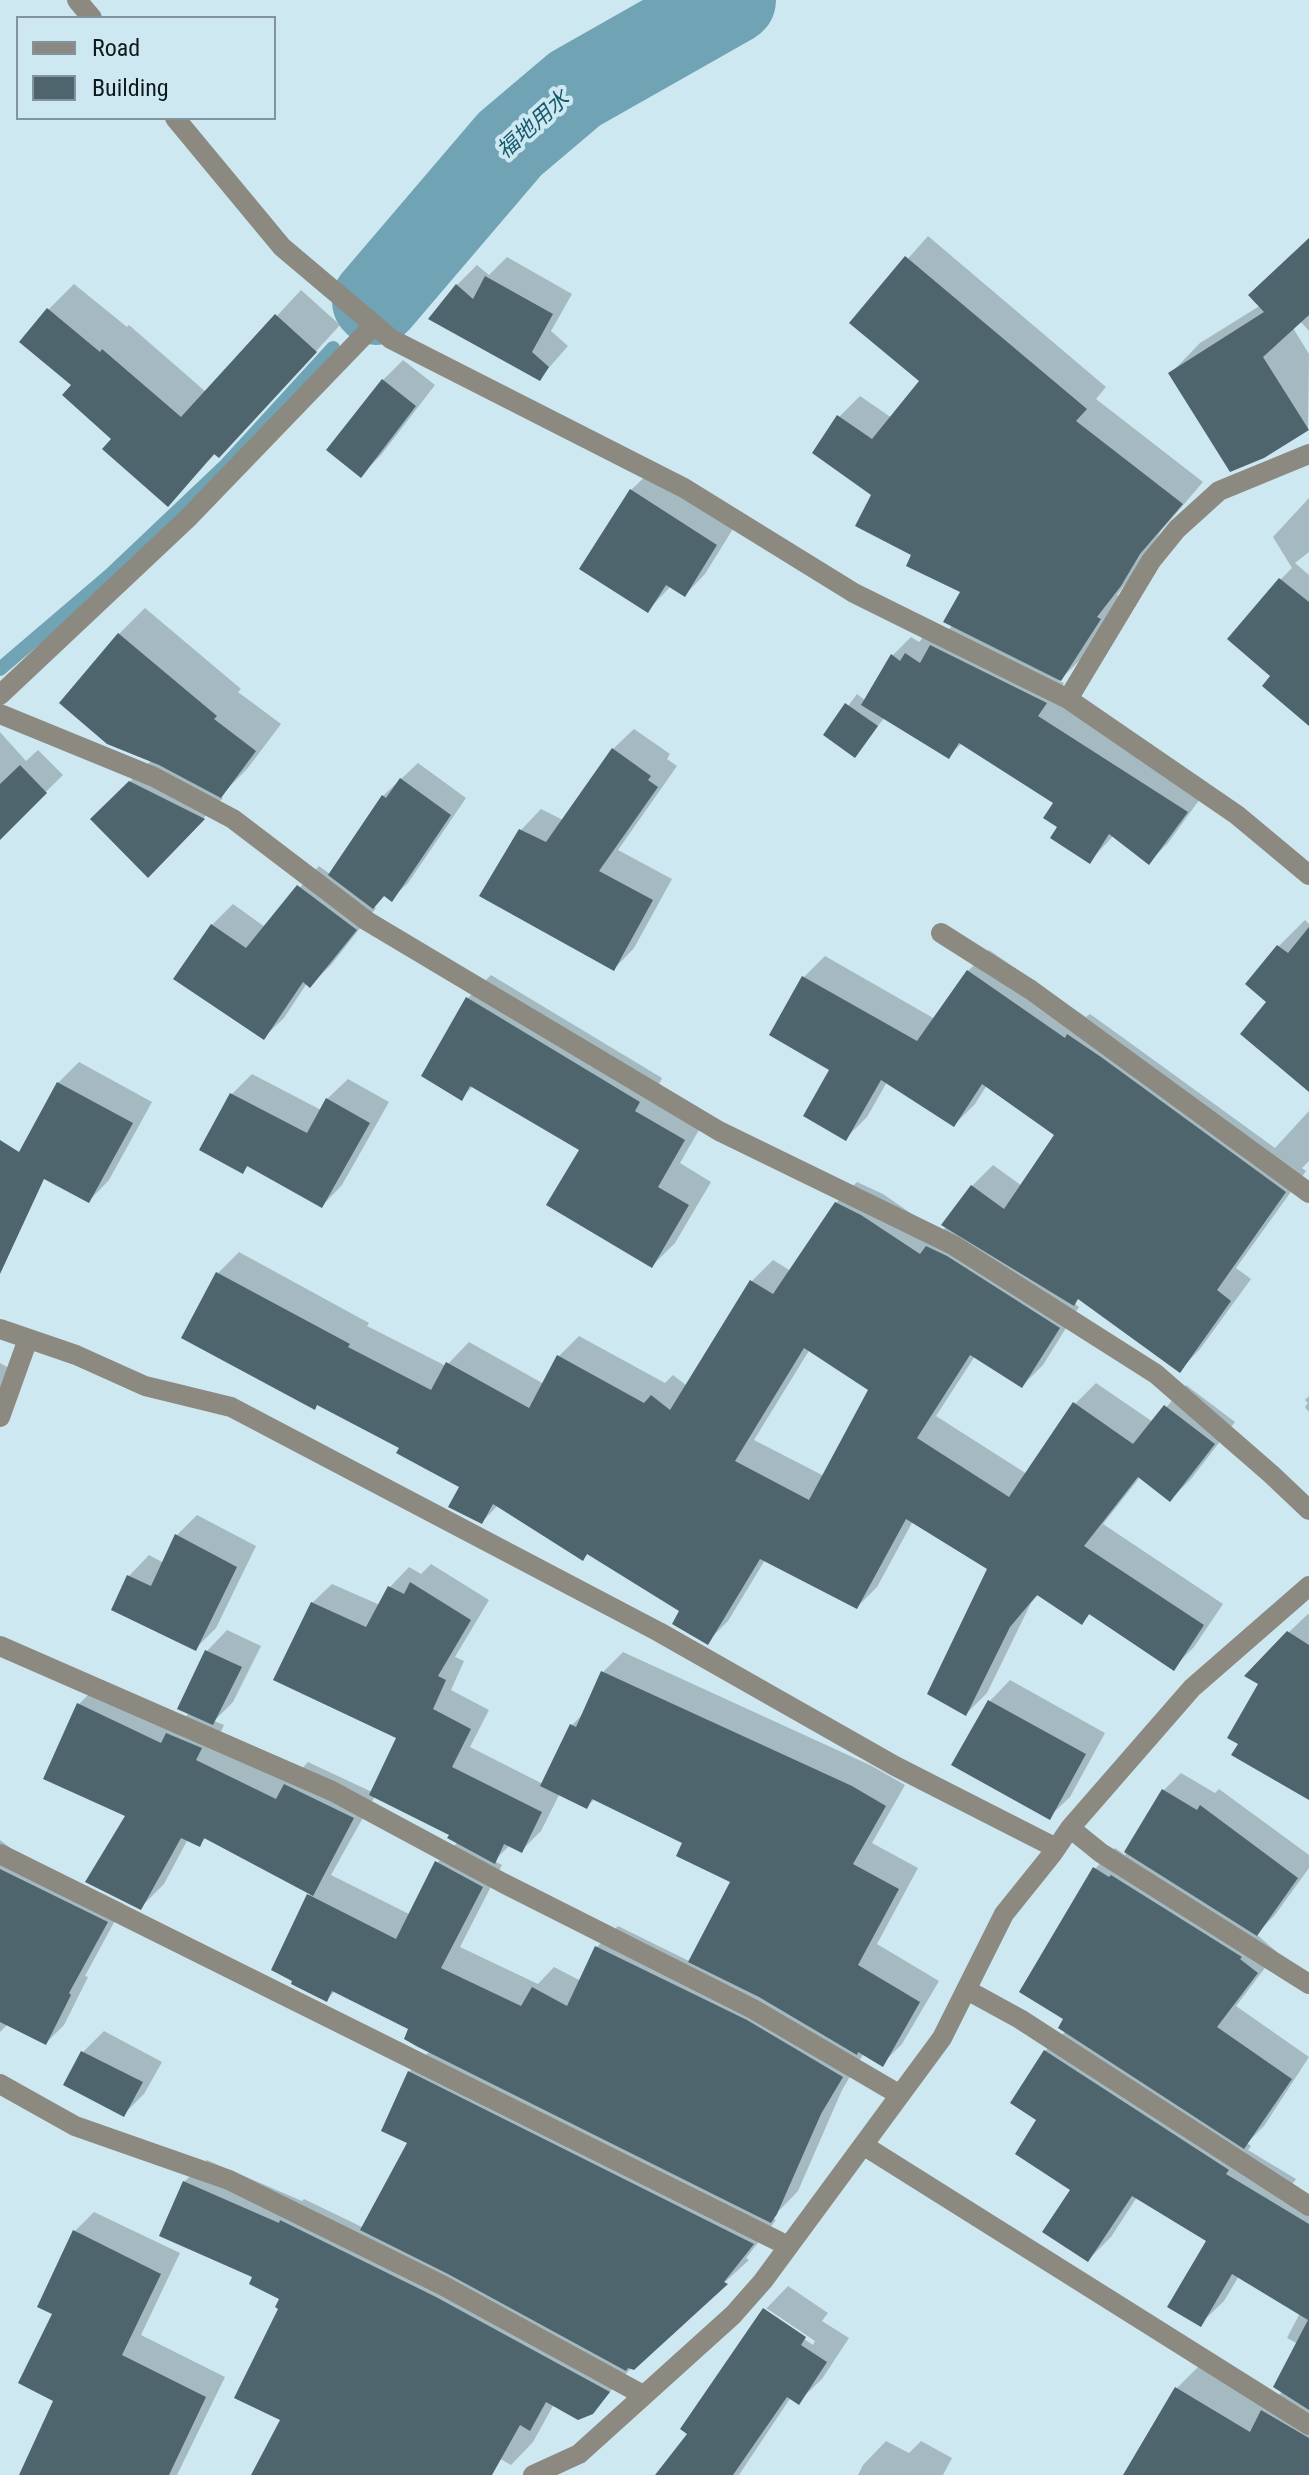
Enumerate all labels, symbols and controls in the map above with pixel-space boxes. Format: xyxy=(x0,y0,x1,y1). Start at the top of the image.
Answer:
legend xyxy=(16,16,276,120)
text: Road xyxy=(92,34,140,62)
text: Building xyxy=(92,74,169,102)
water label: 福地用水 xyxy=(492,87,576,165)

